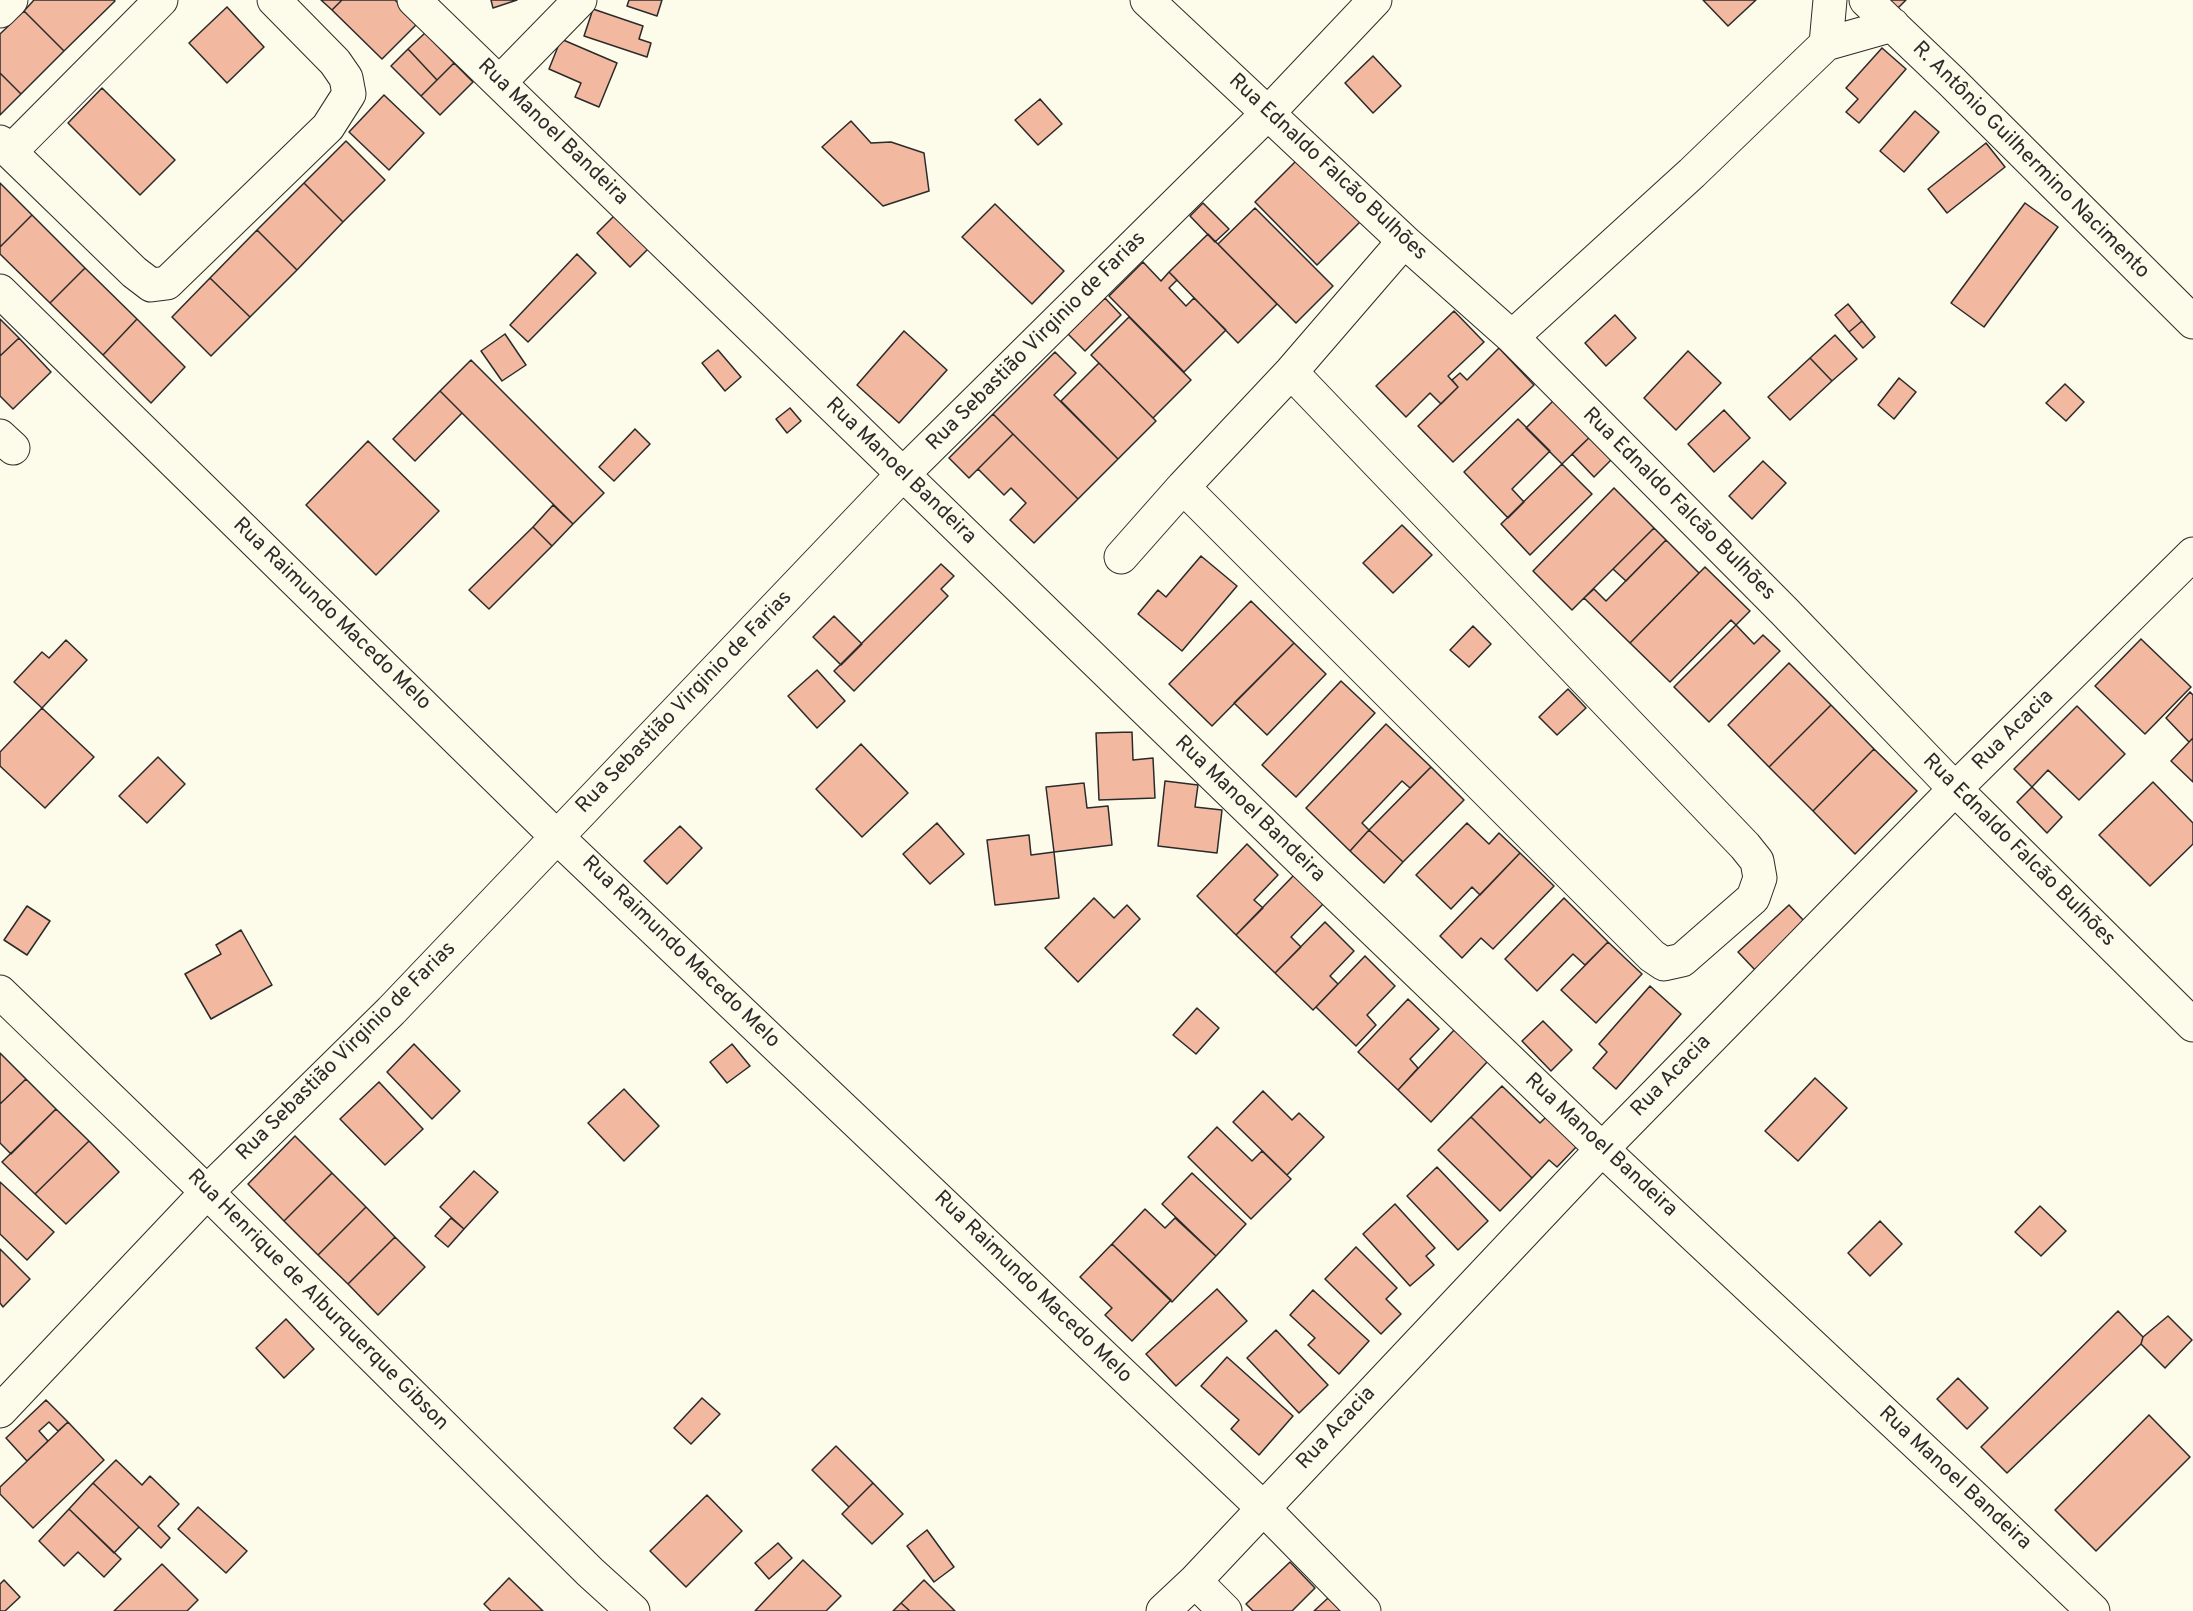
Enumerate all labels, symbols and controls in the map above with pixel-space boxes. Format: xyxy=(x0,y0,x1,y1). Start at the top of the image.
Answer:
street label: R. Antônio Guilhermino Nacimento xyxy=(1906,37,2154,285)
street label: Rua Manoel Bandeira xyxy=(471,55,633,211)
street label: Rua Ednaldo Falcão Bulhões xyxy=(1222,69,1432,267)
street label: Rua Sebastião Virginio de Farias xyxy=(922,227,1152,457)
street label: Rua Manoel Bandeira xyxy=(819,394,981,550)
street label: Rua Ednaldo Falcão Bulhões xyxy=(1576,403,1780,607)
street label: Rua Raimundo Macedo Melo xyxy=(227,514,435,716)
street label: Rua Sebastião Virginio de Farias xyxy=(572,586,798,820)
street label: Rua Acacia xyxy=(1968,685,2060,777)
street label: Rua Manoel Bandeira xyxy=(1168,732,1330,888)
street label: Rua Ednaldo Falcão Bulhões xyxy=(1916,749,2120,953)
street label: Rua Raimundo Macedo Melo xyxy=(576,852,784,1054)
street label: Rua Sebastião Virginio de Farias xyxy=(232,937,462,1167)
street label: Rua Acacia xyxy=(1627,1031,1717,1123)
street label: Rua Manoel Bandeira xyxy=(1518,1069,1682,1223)
street label: Rua Henrique de Alburquerque Gibson xyxy=(181,1165,453,1437)
street label: Rua Raimundo Macedo Melo xyxy=(928,1187,1136,1389)
street label: Rua Acacia xyxy=(1292,1382,1382,1476)
street label: Rua Manoel Bandeira xyxy=(1872,1402,2036,1556)

